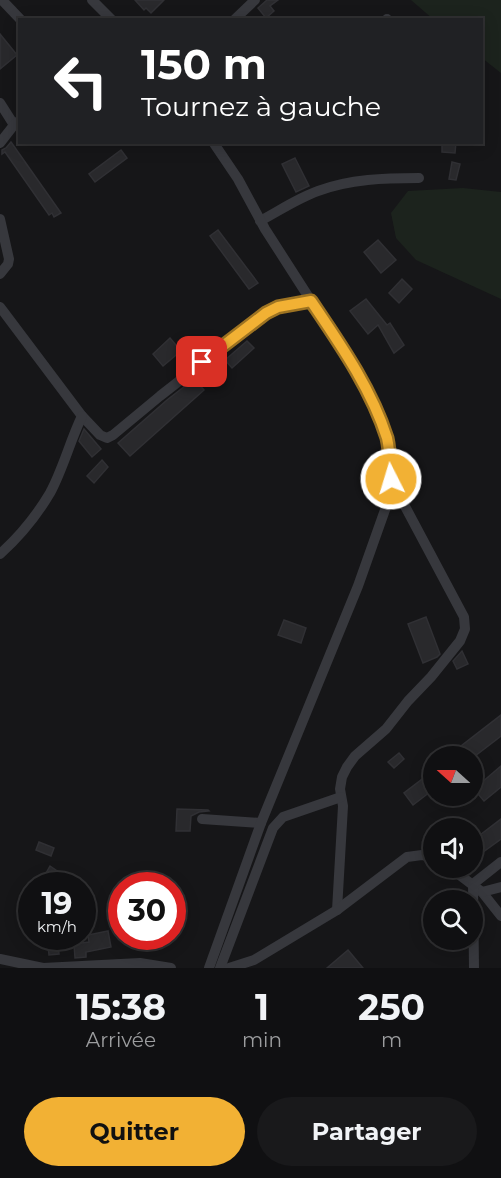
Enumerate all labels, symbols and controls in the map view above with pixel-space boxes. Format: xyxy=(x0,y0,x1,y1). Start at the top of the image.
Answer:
text: 150 m xyxy=(141,38,267,90)
icon: left xyxy=(42,42,120,120)
text: Tournez à gauche xyxy=(141,90,381,123)
pin xyxy=(176,336,227,387)
icon: arrive xyxy=(185,345,218,378)
position arrow xyxy=(359,447,423,511)
north arrow xyxy=(423,746,483,806)
map controls xyxy=(423,746,483,950)
button: sound xyxy=(423,818,483,878)
speed limit sign: 30 xyxy=(108,872,186,950)
text: 19 xyxy=(42,885,72,922)
button: search xyxy=(423,890,483,950)
text: km/h xyxy=(37,917,77,936)
text: 15:38 xyxy=(76,985,166,1029)
text: 1 xyxy=(255,985,269,1029)
text: 250 xyxy=(358,985,425,1029)
text: Arrivée xyxy=(86,1028,156,1052)
text: min xyxy=(242,1028,282,1052)
text: m xyxy=(381,1028,402,1052)
button: Quitter xyxy=(24,1097,245,1166)
button: Partager xyxy=(257,1097,477,1166)

